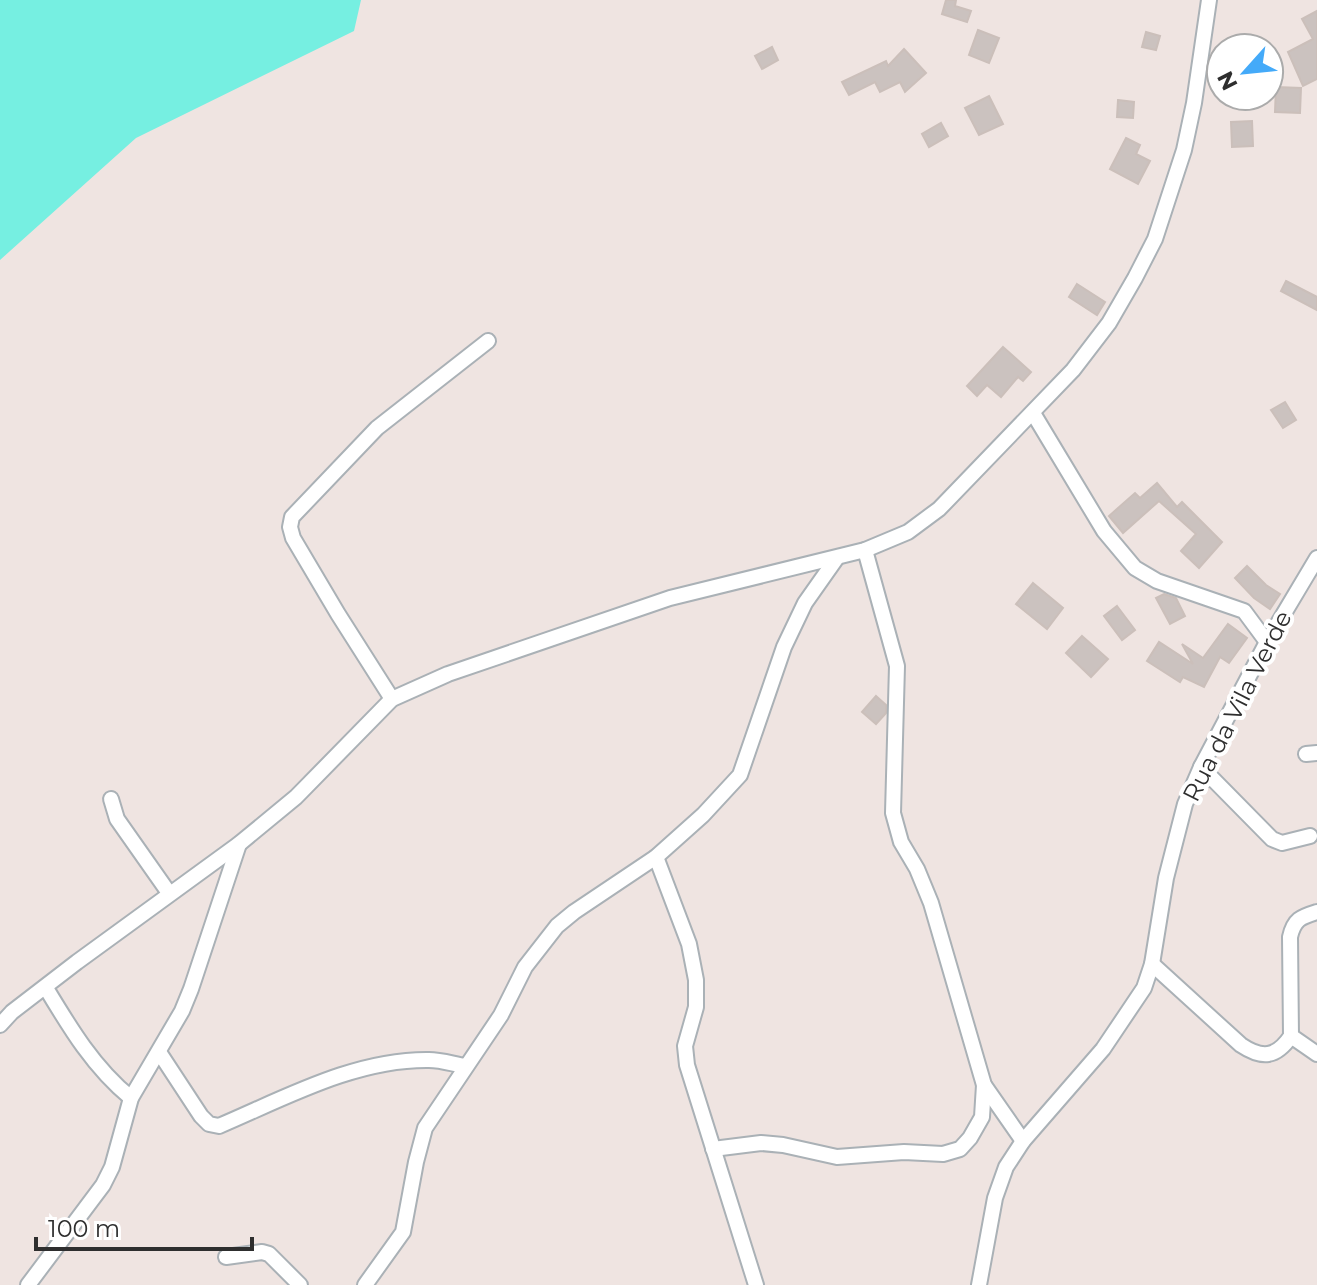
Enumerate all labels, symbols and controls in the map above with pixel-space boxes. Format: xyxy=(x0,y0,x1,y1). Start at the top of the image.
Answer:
north arrow xyxy=(1205,32,1285,112)
text: N xyxy=(1212,67,1244,95)
street label: Rua da Vila Verde xyxy=(1176,606,1298,806)
scale bar xyxy=(36,1201,252,1251)
text: 100 m xyxy=(48,1214,120,1243)

